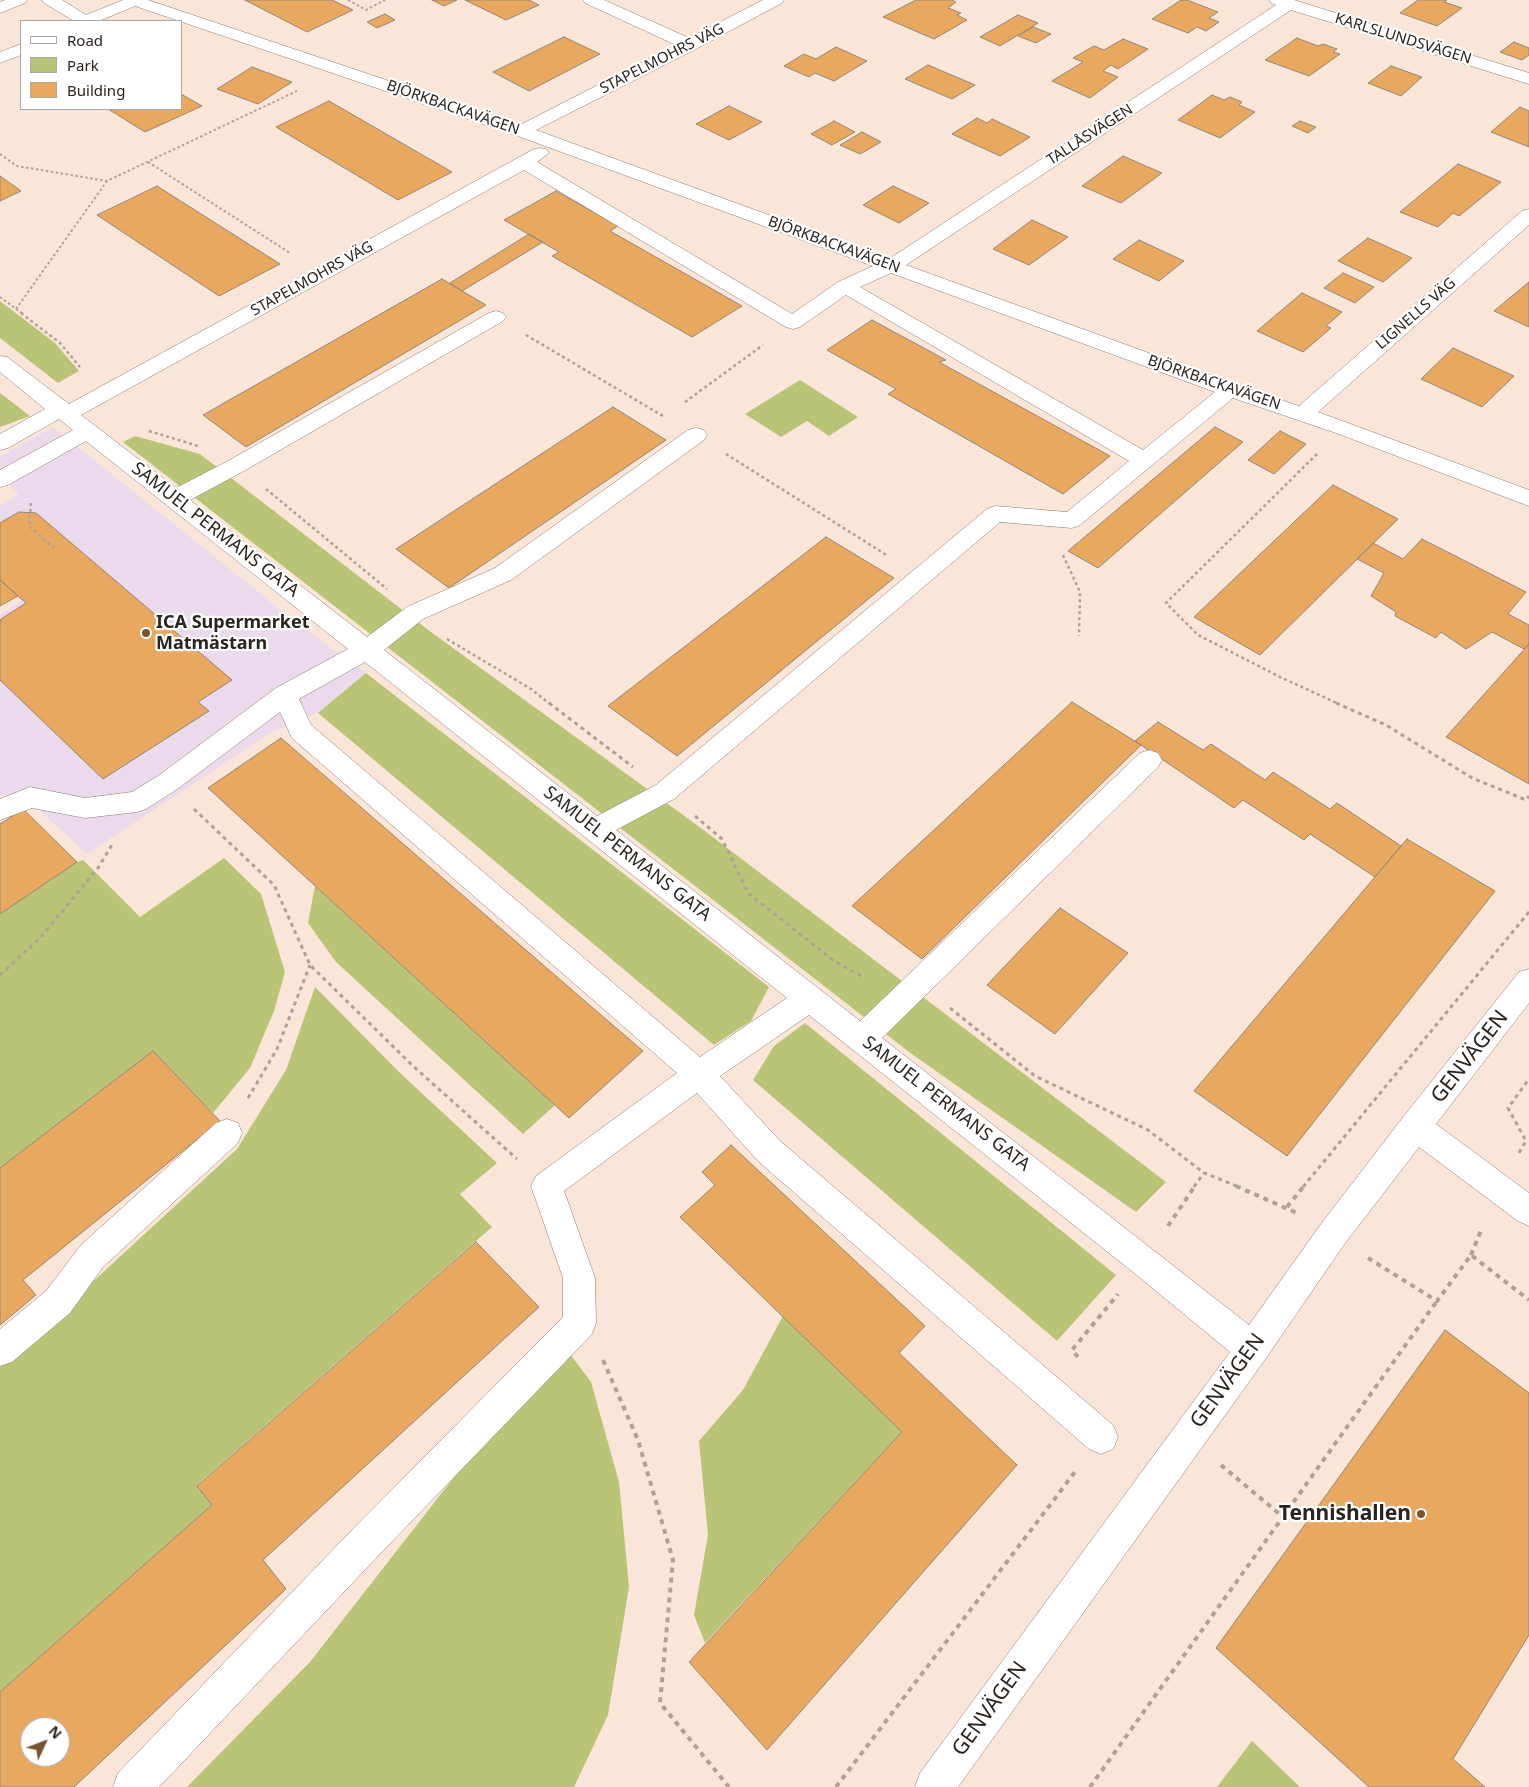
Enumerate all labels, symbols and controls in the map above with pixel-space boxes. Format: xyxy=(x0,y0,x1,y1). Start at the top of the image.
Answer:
street label: KARLSLUNDSVÄGEN xyxy=(1333,10,1473,68)
legend xyxy=(20,20,182,110)
street label: STAPELMOHRS VÄG xyxy=(597,20,727,98)
text: Road xyxy=(67,30,103,50)
text: Park xyxy=(67,55,99,75)
street label: BJÖRKBACKAVÄGEN xyxy=(384,77,522,139)
text: Building xyxy=(67,80,125,100)
street label: TALLÅSVÄGEN xyxy=(1044,101,1136,169)
street label: BJÖRKBACKAVÄGEN xyxy=(765,213,903,277)
street label: STAPELMOHRS VÄG xyxy=(248,238,376,320)
street label: LIGNELLS VÄG xyxy=(1372,274,1460,354)
street label: BJÖRKBACKAVÄGEN xyxy=(1145,352,1283,414)
street label: SAMUEL PERMANS GATA xyxy=(127,458,303,602)
place label: ICA Supermarket Matmästarn xyxy=(156,612,310,654)
marker: ICA Supermarket Matmästarn xyxy=(140,627,152,639)
street label: SAMUEL PERMANS GATA xyxy=(539,782,715,926)
street label: GENVÄGEN xyxy=(1426,1006,1514,1108)
street label: SAMUEL PERMANS GATA xyxy=(858,1032,1034,1176)
street label: GENVÄGEN xyxy=(1185,1329,1271,1433)
place label: Tennishallen xyxy=(1279,1501,1411,1527)
marker: Tennishallen xyxy=(1415,1508,1427,1520)
street label: GENVÄGEN xyxy=(947,1657,1033,1761)
north arrow xyxy=(20,1717,70,1767)
text: N xyxy=(45,1721,66,1743)

